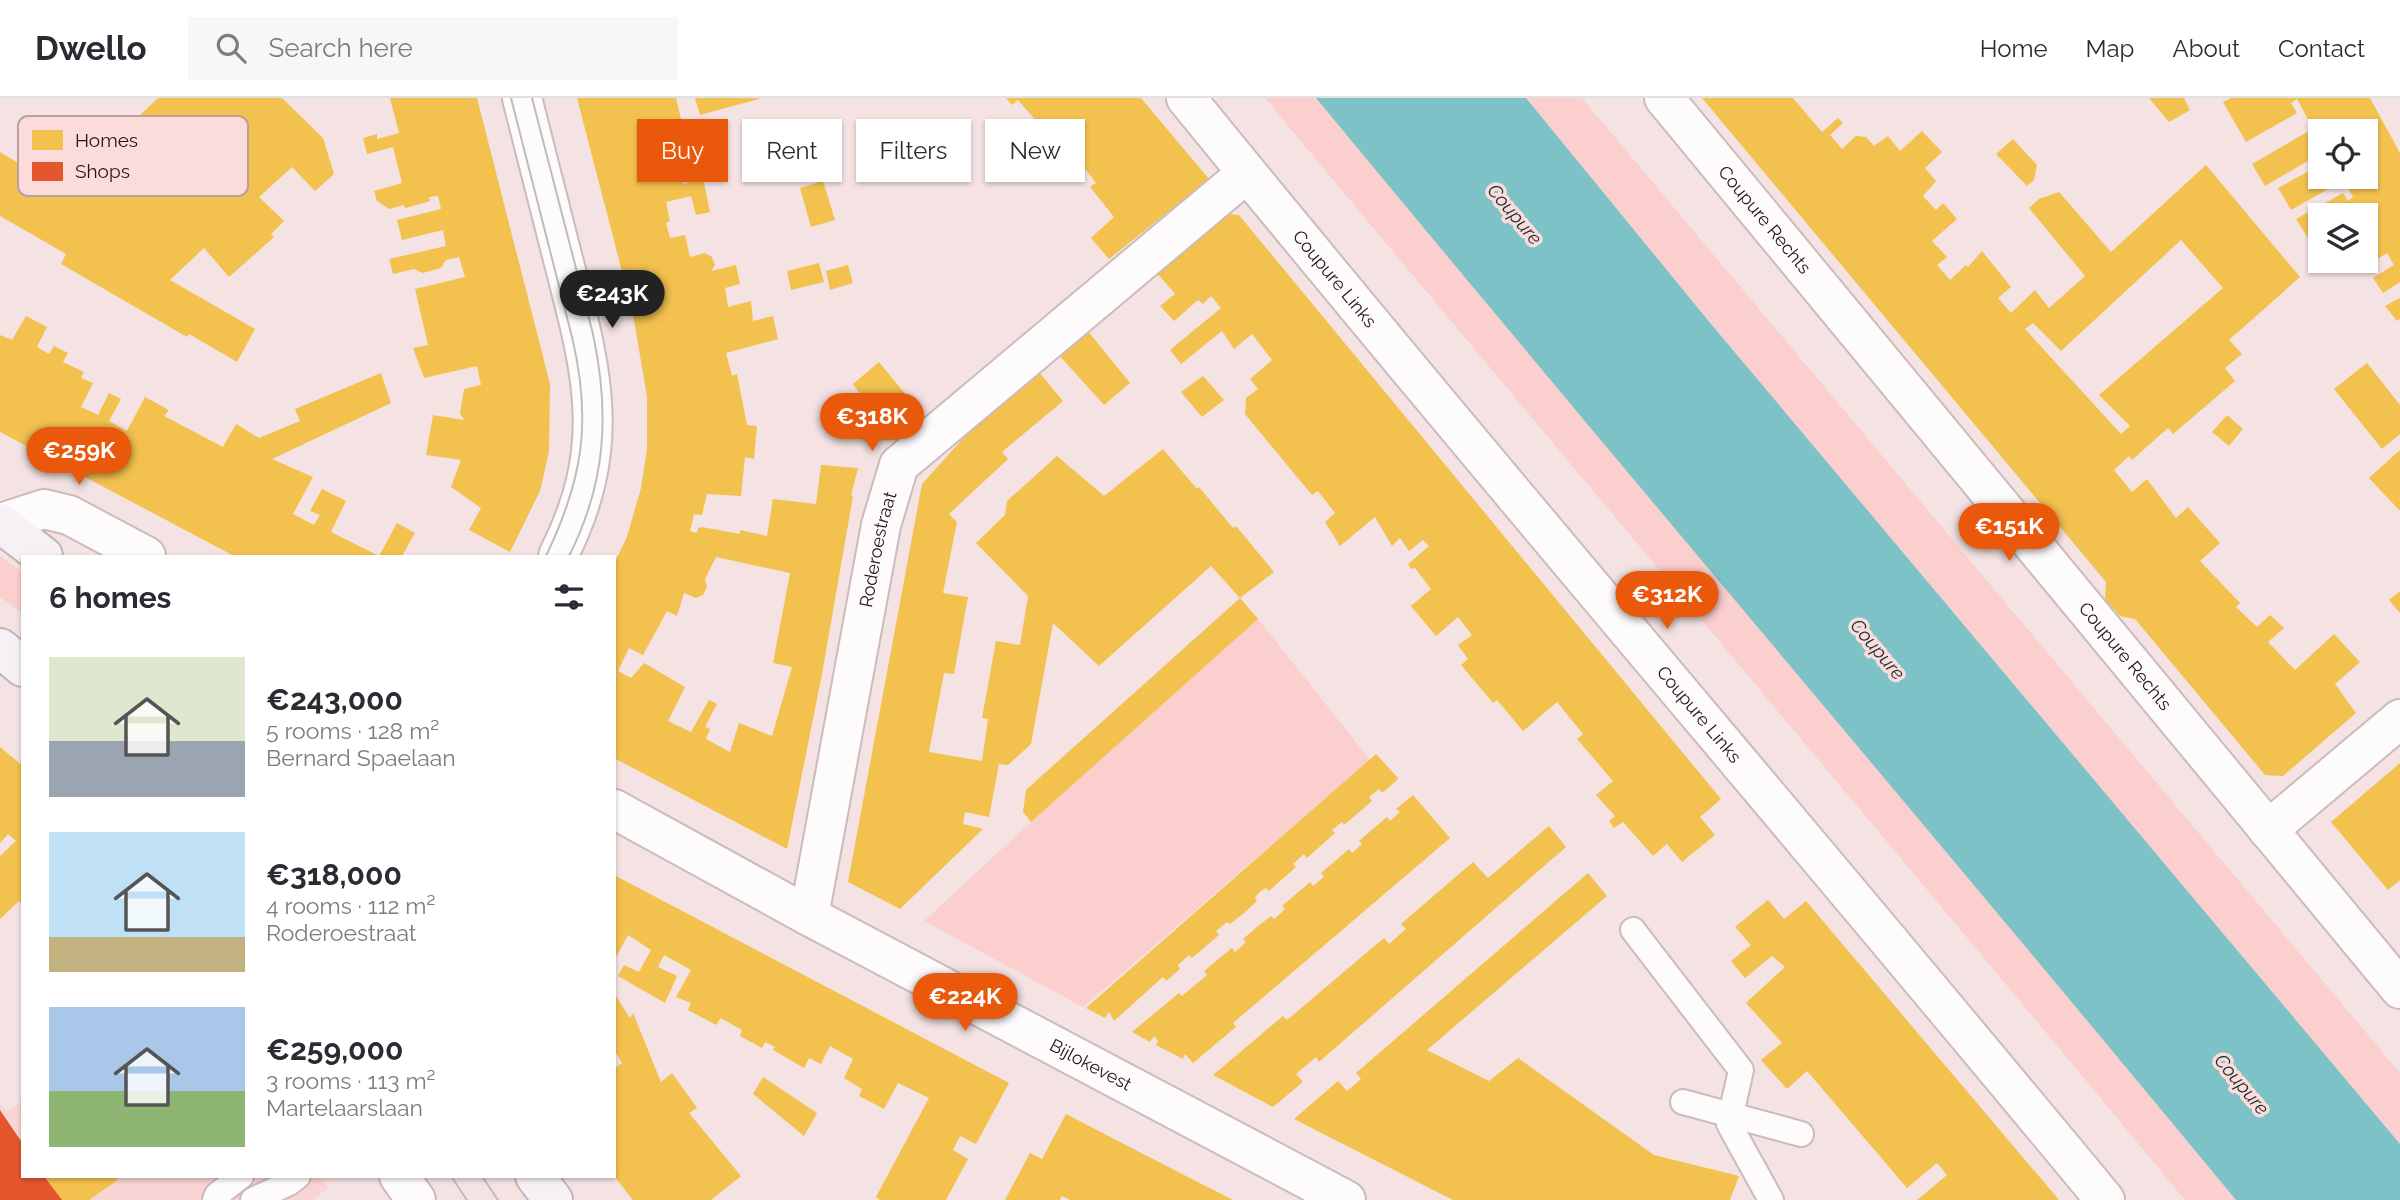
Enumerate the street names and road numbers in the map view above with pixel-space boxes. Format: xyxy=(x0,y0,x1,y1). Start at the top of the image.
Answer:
street label: Coupure Rechts xyxy=(1714,161,1816,278)
street label: Coupure Links xyxy=(1289,226,1381,332)
street label: Roderoestraat xyxy=(855,489,900,609)
street label: Coupure Rechts xyxy=(2075,598,2176,714)
street label: Coupure Links xyxy=(1653,662,1746,767)
street label: Bijlokevest xyxy=(1046,1034,1135,1095)

